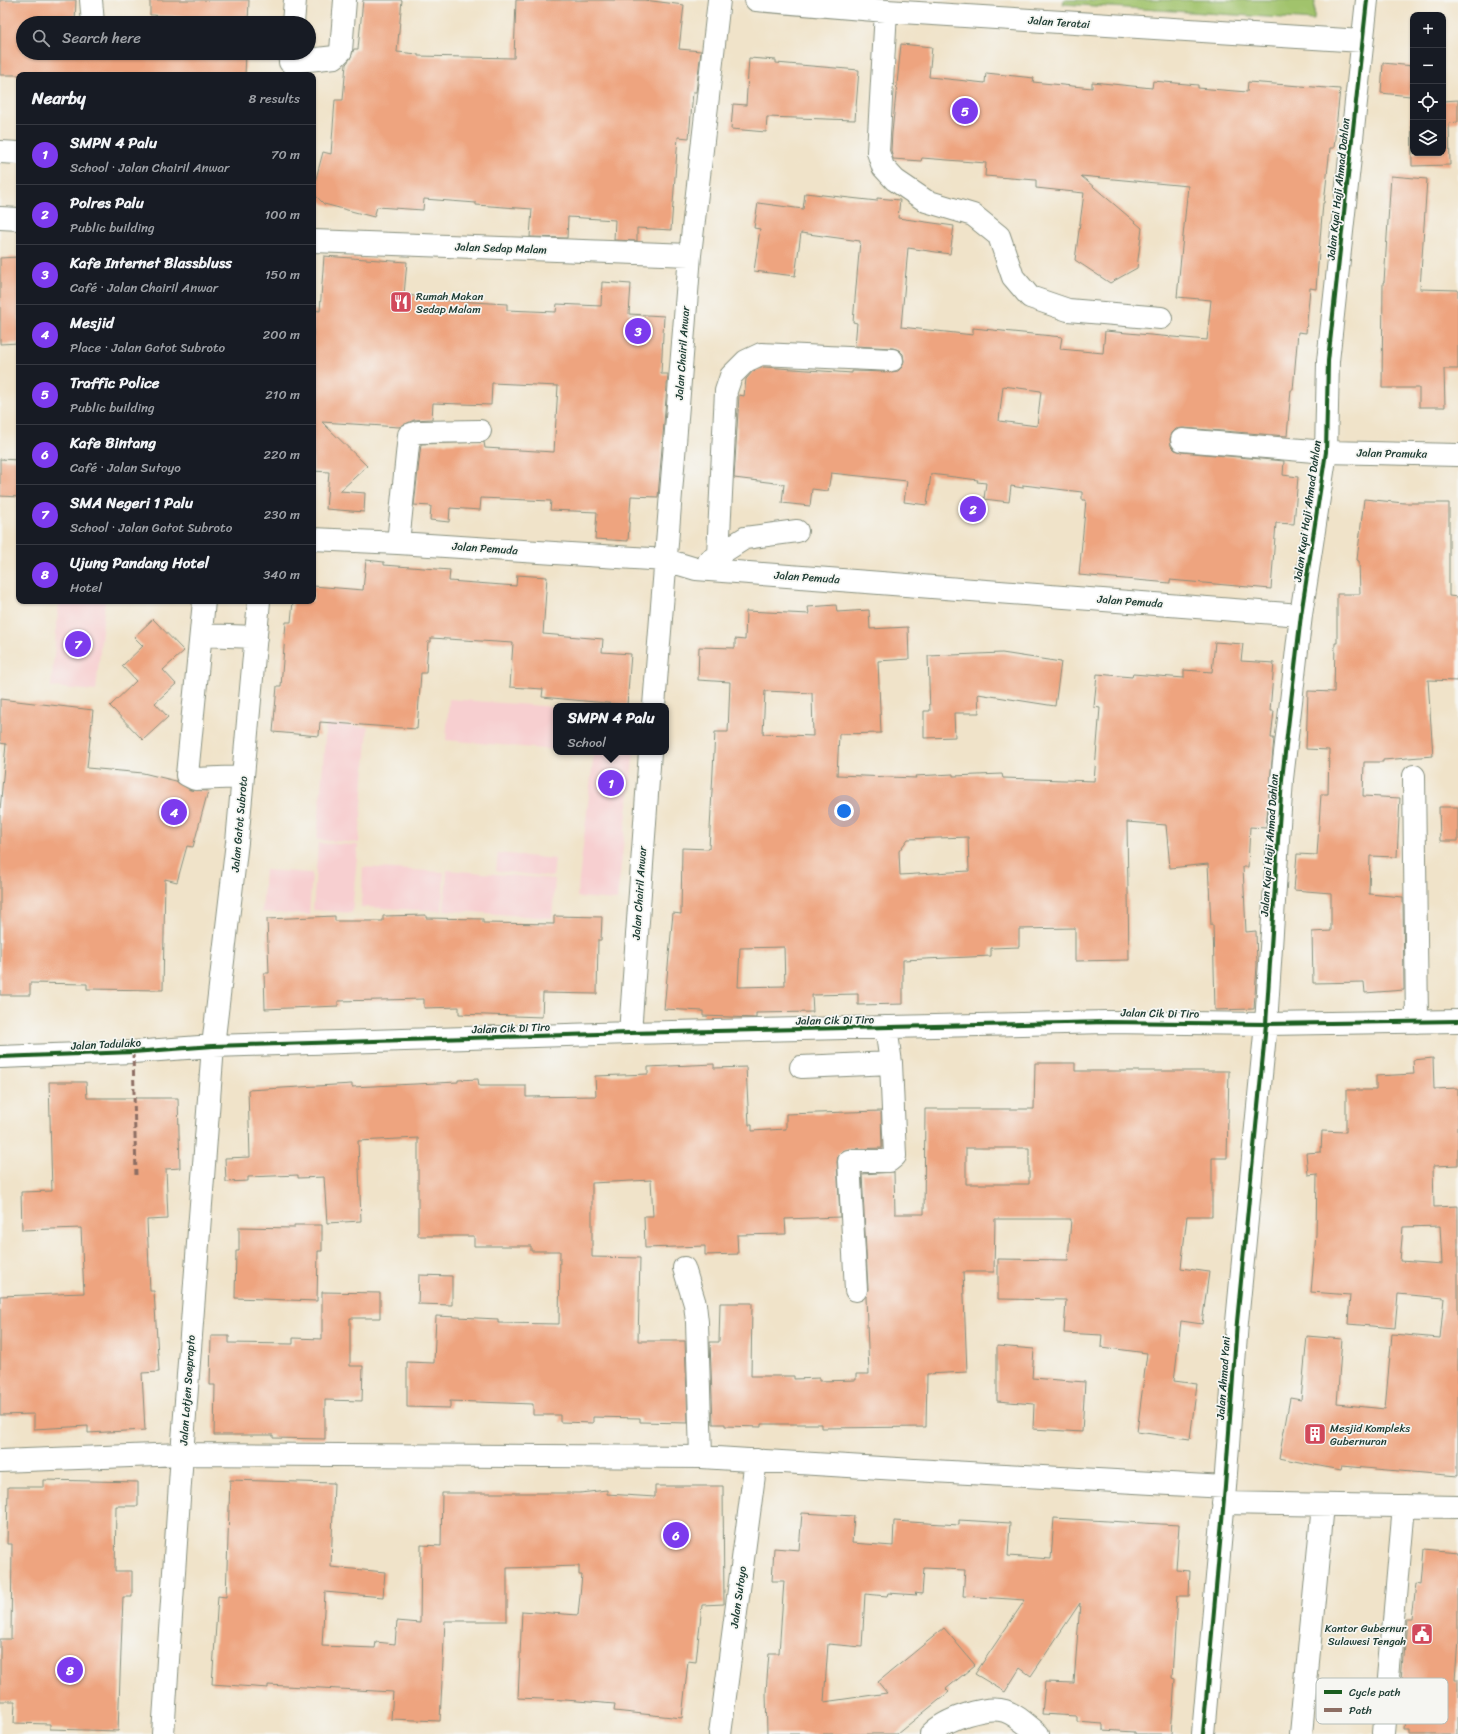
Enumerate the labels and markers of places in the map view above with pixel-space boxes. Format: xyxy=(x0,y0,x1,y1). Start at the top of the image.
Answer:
pin: 5 xyxy=(952,96,978,126)
place label: Rumah Makan Sedap Malam xyxy=(416,287,483,319)
restaurant icon: Rumah Makan Sedap Malam xyxy=(388,289,414,315)
pin: 3 xyxy=(625,316,651,346)
pin: 2 xyxy=(960,494,986,524)
pin: 7 xyxy=(65,629,91,659)
pin: 1 xyxy=(598,768,624,798)
pin: 4 xyxy=(161,797,187,827)
place label: Mesjid Kompleks Gubernuran xyxy=(1330,1419,1411,1451)
building icon: Mesjid Kompleks Gubernuran xyxy=(1302,1421,1328,1447)
pin: 6 xyxy=(663,1520,689,1550)
place label: Kantor Gubernur Sulawesi Tengah xyxy=(1325,1619,1407,1651)
public building icon: Kantor Gubernur Sulawesi Tengah xyxy=(1409,1621,1435,1647)
pin: 8 xyxy=(57,1655,83,1685)

